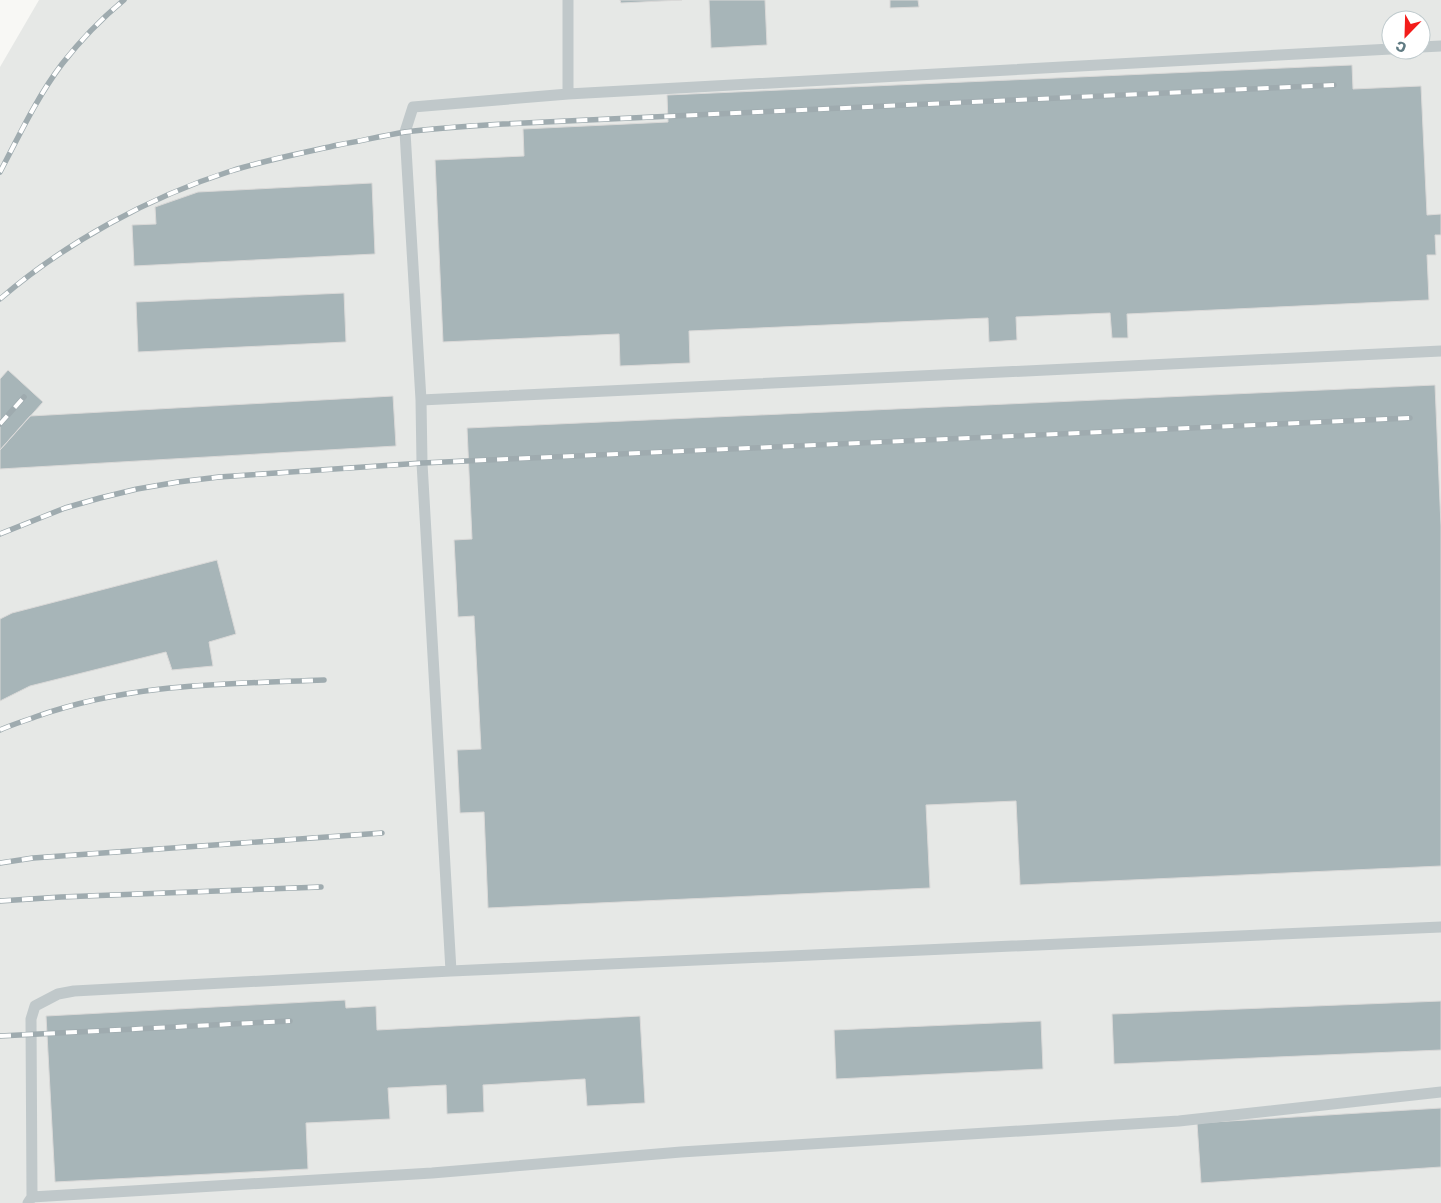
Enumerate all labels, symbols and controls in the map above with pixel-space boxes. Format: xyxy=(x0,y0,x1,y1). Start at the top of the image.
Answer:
north arrow xyxy=(1381,10,1431,60)
text: С xyxy=(1393,37,1409,56)

